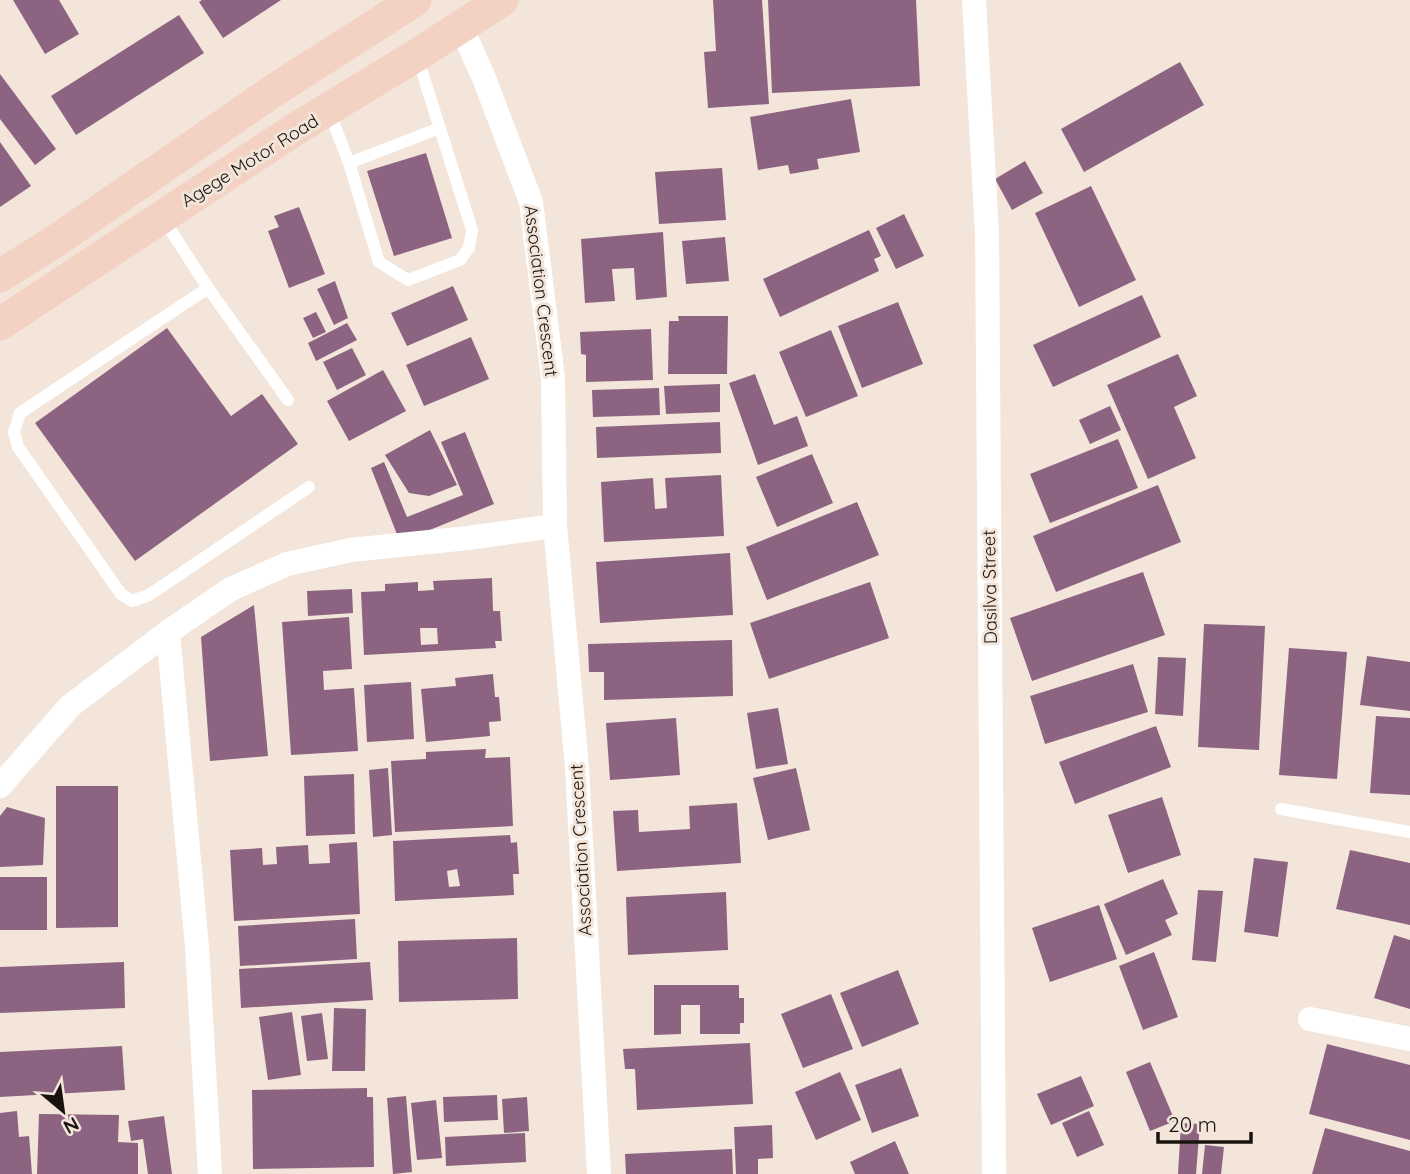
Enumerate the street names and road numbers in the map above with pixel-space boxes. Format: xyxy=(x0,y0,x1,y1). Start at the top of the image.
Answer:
street label: Agege Motor Road xyxy=(177,109,323,212)
street label: Association Crescent xyxy=(520,204,563,378)
street label: Dasilva Street xyxy=(977,530,1002,644)
street label: Association Crescent xyxy=(565,763,596,937)

